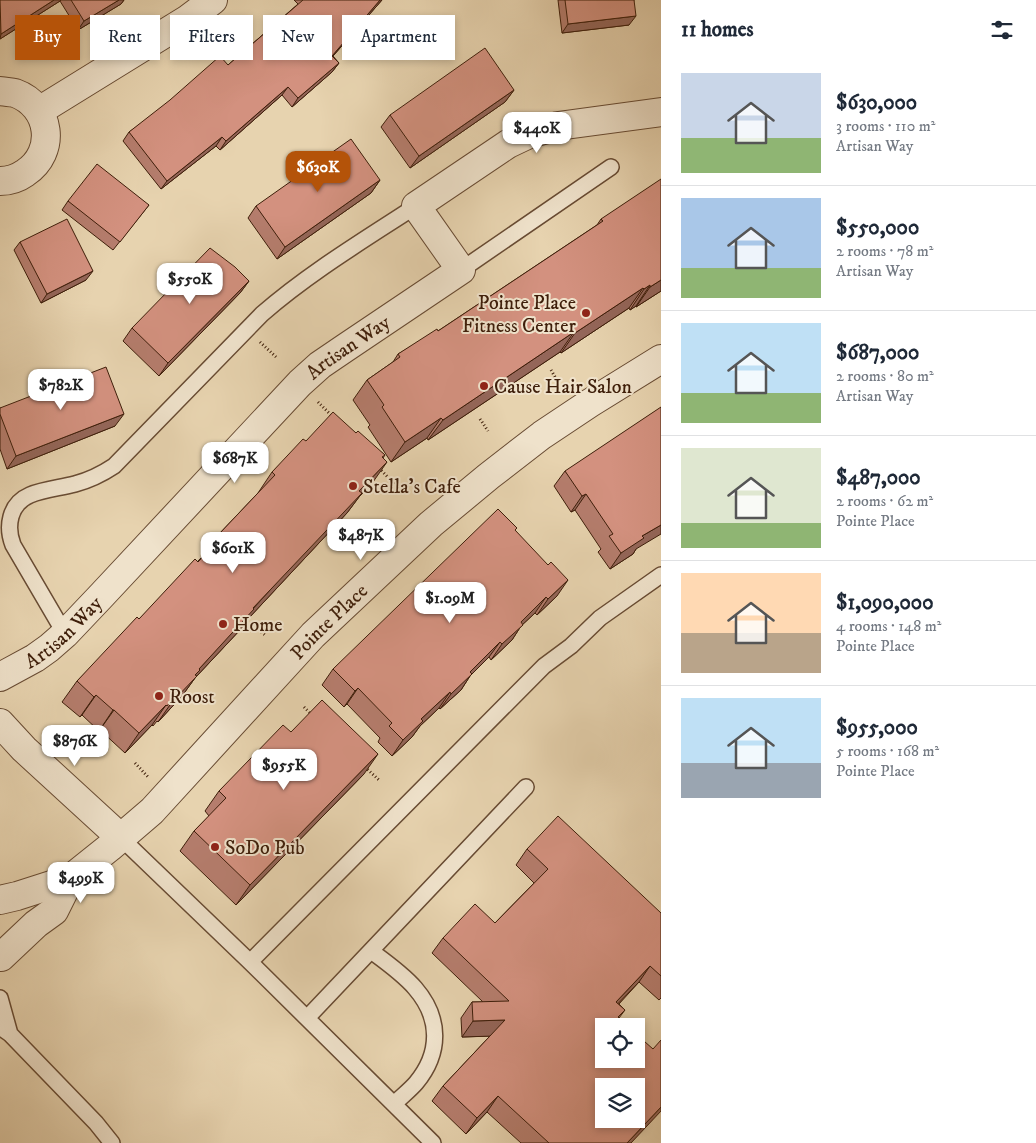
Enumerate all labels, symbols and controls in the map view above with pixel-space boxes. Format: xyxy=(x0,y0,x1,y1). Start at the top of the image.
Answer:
chip: Buy xyxy=(15,15,80,60)
chip: Rent xyxy=(90,15,160,60)
chip: Filters xyxy=(170,15,253,60)
chip: New xyxy=(263,15,332,60)
chip: Apartment xyxy=(342,15,455,60)
icon: filters xyxy=(988,16,1016,44)
text: 11 homes xyxy=(681,17,754,43)
text: $630,000 xyxy=(836,90,917,116)
icon: home xyxy=(721,93,781,153)
pin: $440K xyxy=(502,112,572,154)
text: 3 rooms · 110 m² xyxy=(836,116,935,136)
text: $440K xyxy=(514,118,561,138)
text: Artisan Way xyxy=(836,136,913,156)
pin: $630K xyxy=(283,150,353,193)
text: $630K xyxy=(297,157,339,177)
text: $550,000 xyxy=(836,215,919,241)
icon: home xyxy=(721,218,781,278)
text: 2 rooms · 78 m² xyxy=(836,241,933,261)
text: Artisan Way xyxy=(836,261,913,281)
pin: $550K xyxy=(155,262,225,305)
text: $550K xyxy=(168,269,212,289)
place label: Pointe Place Fitness Center xyxy=(462,291,577,339)
marker: Pointe Place Fitness Center xyxy=(580,307,592,319)
street label: Artisan Way xyxy=(301,310,396,386)
text: $687,000 xyxy=(836,340,919,366)
icon: home xyxy=(721,343,781,403)
text: 2 rooms · 80 m² xyxy=(836,366,934,386)
pin: $782K xyxy=(26,368,96,411)
text: $782K xyxy=(39,375,83,395)
place label: Cause Hair Salon xyxy=(494,375,633,400)
marker: Cause Hair Salon xyxy=(478,380,490,392)
text: Artisan Way xyxy=(836,386,913,406)
pin: $687K xyxy=(200,442,270,484)
text: $687K xyxy=(213,448,257,468)
text: $487,000 xyxy=(836,465,921,491)
icon: home xyxy=(721,468,781,528)
place label: Stella's Cafe xyxy=(363,475,461,500)
marker: Stella's Cafe xyxy=(347,480,359,492)
text: 2 rooms · 62 m² xyxy=(836,491,933,511)
text: Pointe Place xyxy=(836,511,915,531)
pin: $487K xyxy=(326,518,396,561)
text: $487K xyxy=(338,525,384,545)
pin: $601K xyxy=(198,532,268,574)
text: $601K xyxy=(212,538,254,558)
street label: Pointe Place xyxy=(286,579,374,665)
pin: $1.09M xyxy=(409,582,491,624)
text: $1.09M xyxy=(425,588,475,608)
text: $1,090,000 xyxy=(836,590,933,616)
street label: Artisan Way xyxy=(21,591,109,675)
icon: home xyxy=(721,593,781,653)
place label: Home xyxy=(233,613,282,638)
text: 4 rooms · 148 m² xyxy=(836,616,941,636)
marker: Home xyxy=(217,618,229,630)
text: Pointe Place xyxy=(836,636,915,656)
place label: Roost xyxy=(169,685,215,710)
marker: Roost xyxy=(153,690,165,702)
text: $955,000 xyxy=(836,715,918,741)
icon: home xyxy=(721,718,781,778)
pin: $876K xyxy=(40,724,110,767)
text: $876K xyxy=(53,731,97,751)
text: 5 rooms · 168 m² xyxy=(836,741,939,761)
pin: $955K xyxy=(249,748,319,791)
text: $955K xyxy=(262,755,306,775)
text: Pointe Place xyxy=(836,761,915,781)
place label: SoDo Pub xyxy=(225,836,305,861)
marker: SoDo Pub xyxy=(209,841,221,853)
pin: $499K xyxy=(46,862,116,904)
text: $499K xyxy=(58,868,104,888)
map controls xyxy=(595,1018,645,1128)
button: locate xyxy=(595,1018,645,1068)
button: layers xyxy=(595,1078,645,1128)

